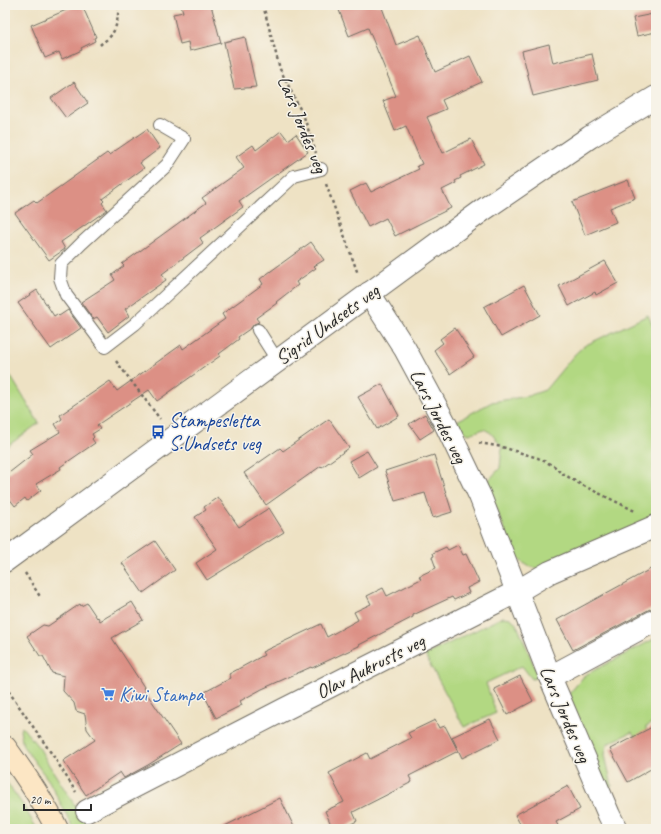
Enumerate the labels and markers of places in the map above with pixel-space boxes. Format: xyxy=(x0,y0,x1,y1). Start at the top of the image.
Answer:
place label: Stampesletta S.Undsets veg xyxy=(169,408,262,456)
bus stop icon: Stampesletta S.Undsets veg xyxy=(150,424,166,440)
place label: Kiwi Stampa xyxy=(119,682,205,707)
supermarket icon: Kiwi Stampa xyxy=(100,686,116,702)

